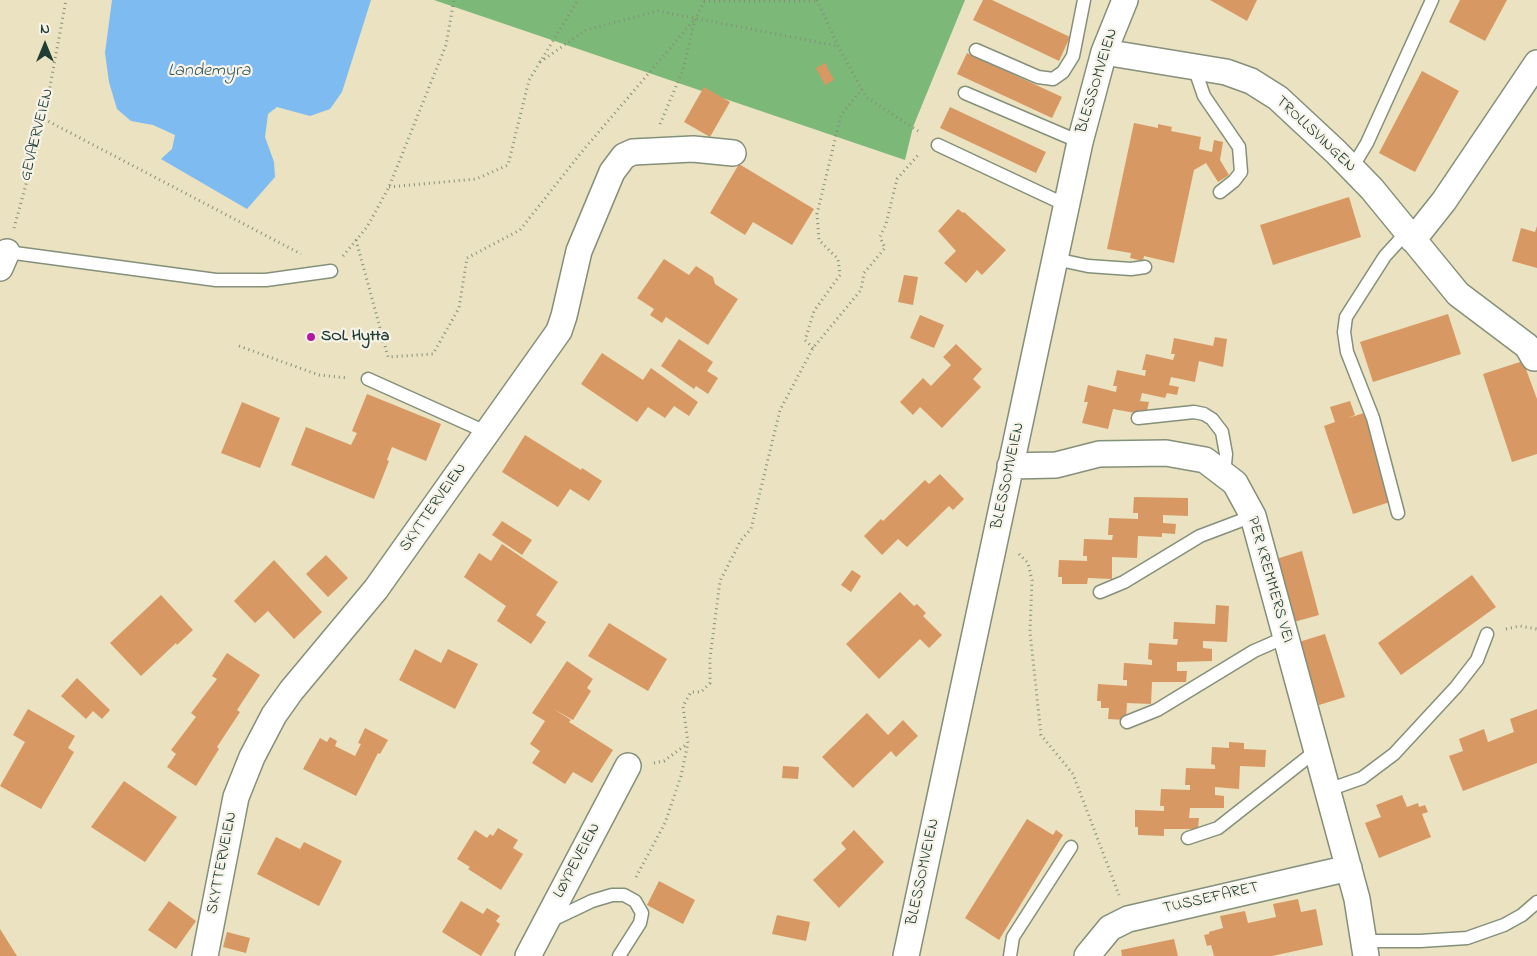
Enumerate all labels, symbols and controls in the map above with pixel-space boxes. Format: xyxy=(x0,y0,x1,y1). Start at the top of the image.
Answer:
text: N xyxy=(40,19,50,40)
north arrow xyxy=(20,20,70,70)
street label: BLESSOMVEIEN xyxy=(1073,26,1123,136)
water label: Landemyra xyxy=(168,61,250,83)
street label: GEVÆRVEIEN xyxy=(17,87,59,183)
street label: TROLLSVINGEN xyxy=(1271,93,1359,177)
place label: SOL Hytta xyxy=(321,327,389,347)
marker: SOL Hytta xyxy=(305,331,317,343)
street label: BLESSOMVEIEN xyxy=(988,421,1030,531)
street label: SKYTTERVEIEN xyxy=(396,460,472,556)
street label: PER KREMMERS VEI xyxy=(1242,515,1296,645)
street label: SKYTTERVEIEN xyxy=(204,810,242,916)
street label: BLESSOMVEIEN xyxy=(903,817,945,927)
street label: LØYPEVEIEN xyxy=(550,820,606,902)
street label: TUSSEFARET xyxy=(1161,879,1261,919)

